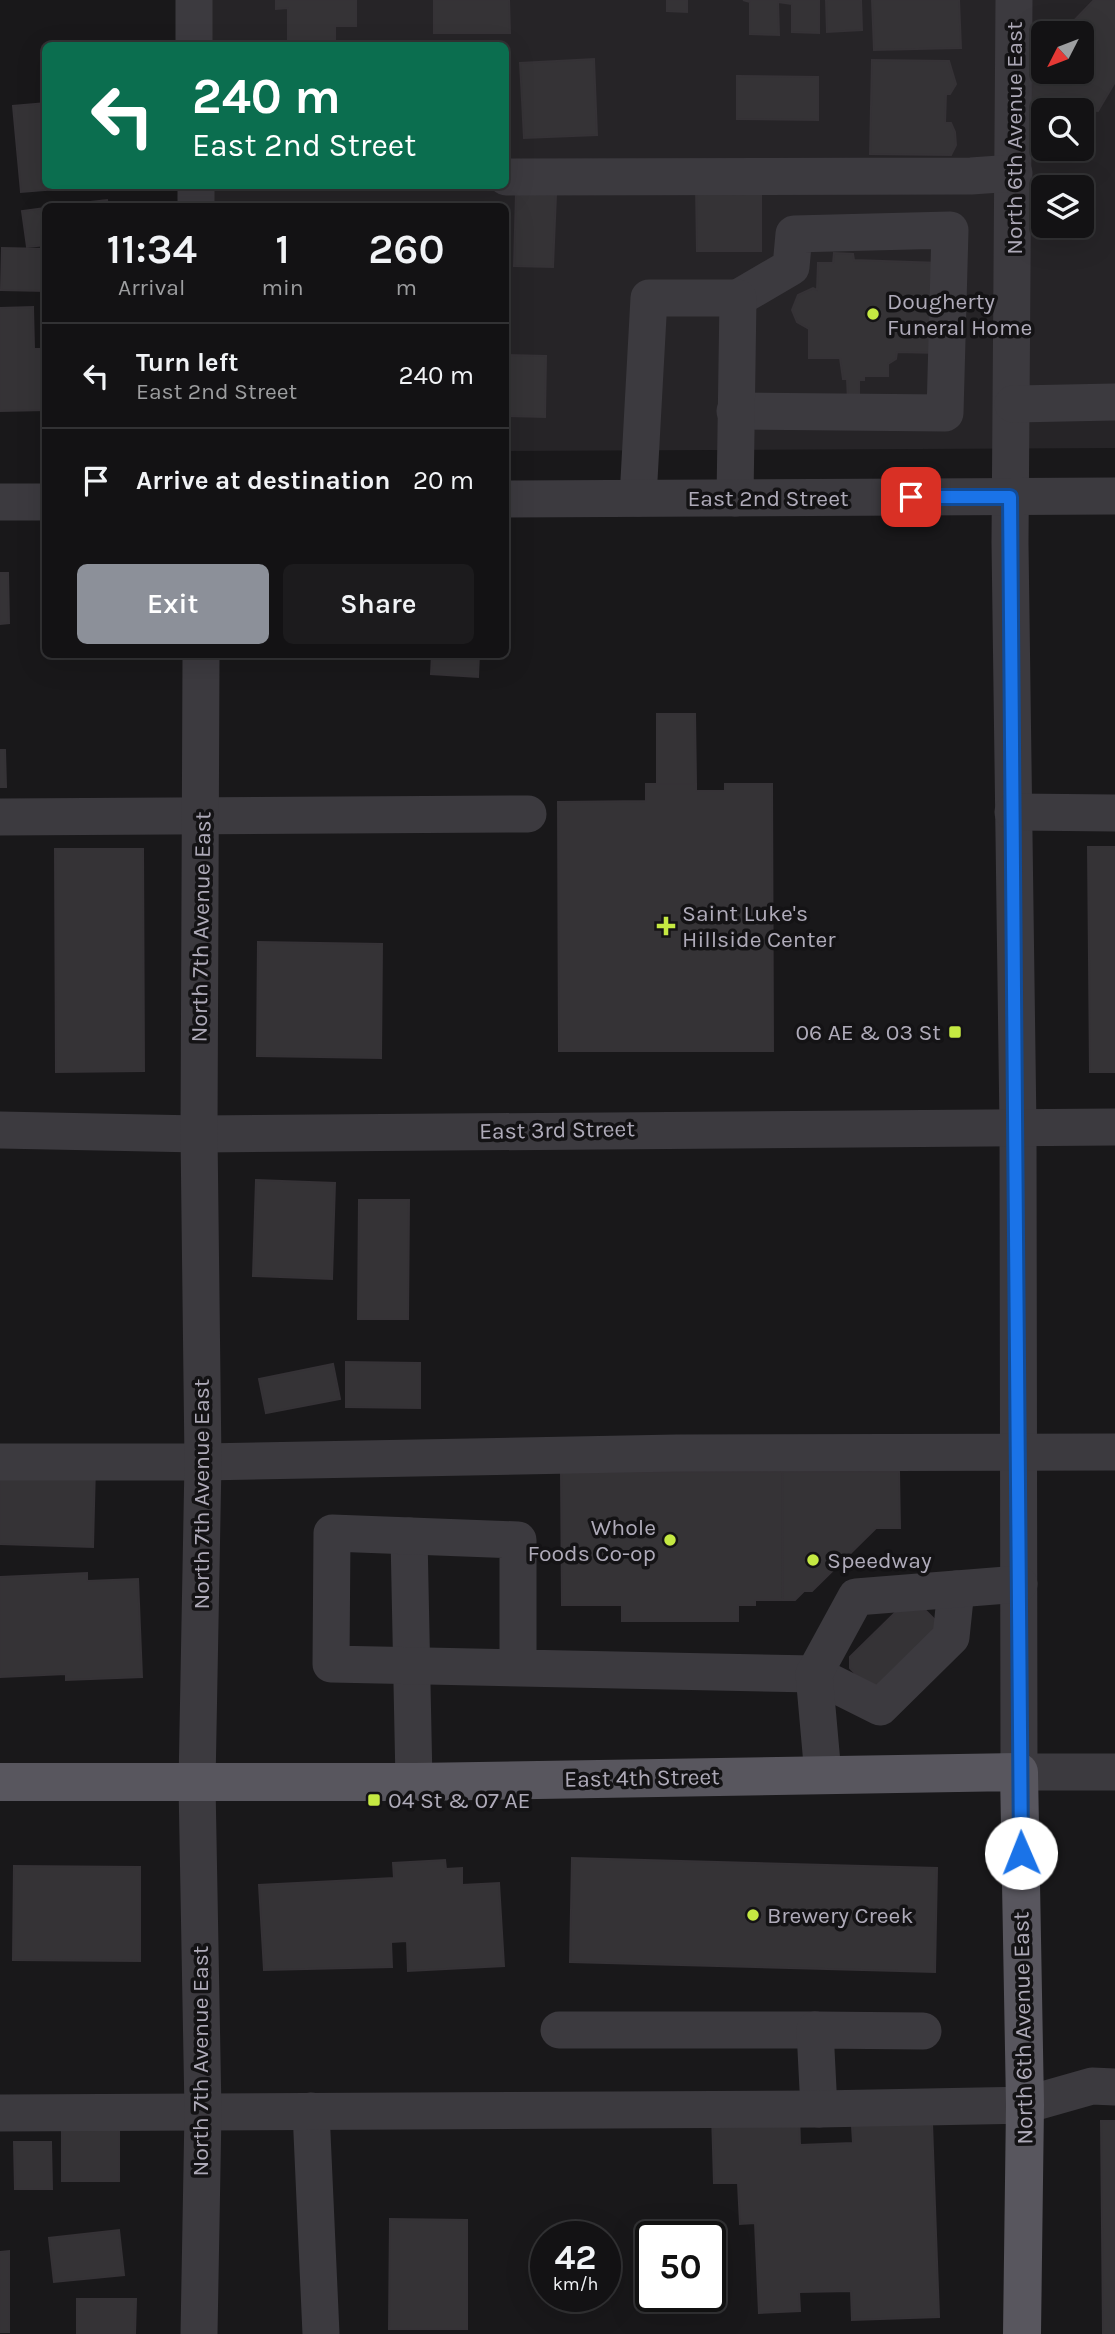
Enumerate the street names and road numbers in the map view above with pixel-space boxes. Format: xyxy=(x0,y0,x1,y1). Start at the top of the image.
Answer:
street label: North 6th Avenue East xyxy=(1001,21,1028,255)
street label: East 2nd Street xyxy=(687,485,849,512)
street label: North 7th Avenue East xyxy=(185,811,217,1043)
street label: East 3rd Street xyxy=(479,1115,636,1145)
street label: North 7th Avenue East xyxy=(188,1378,215,1609)
street label: East 4th Street xyxy=(564,1763,720,1793)
street label: North 6th Avenue East xyxy=(1007,1911,1039,2145)
street label: North 7th Avenue East xyxy=(187,1945,214,2176)

